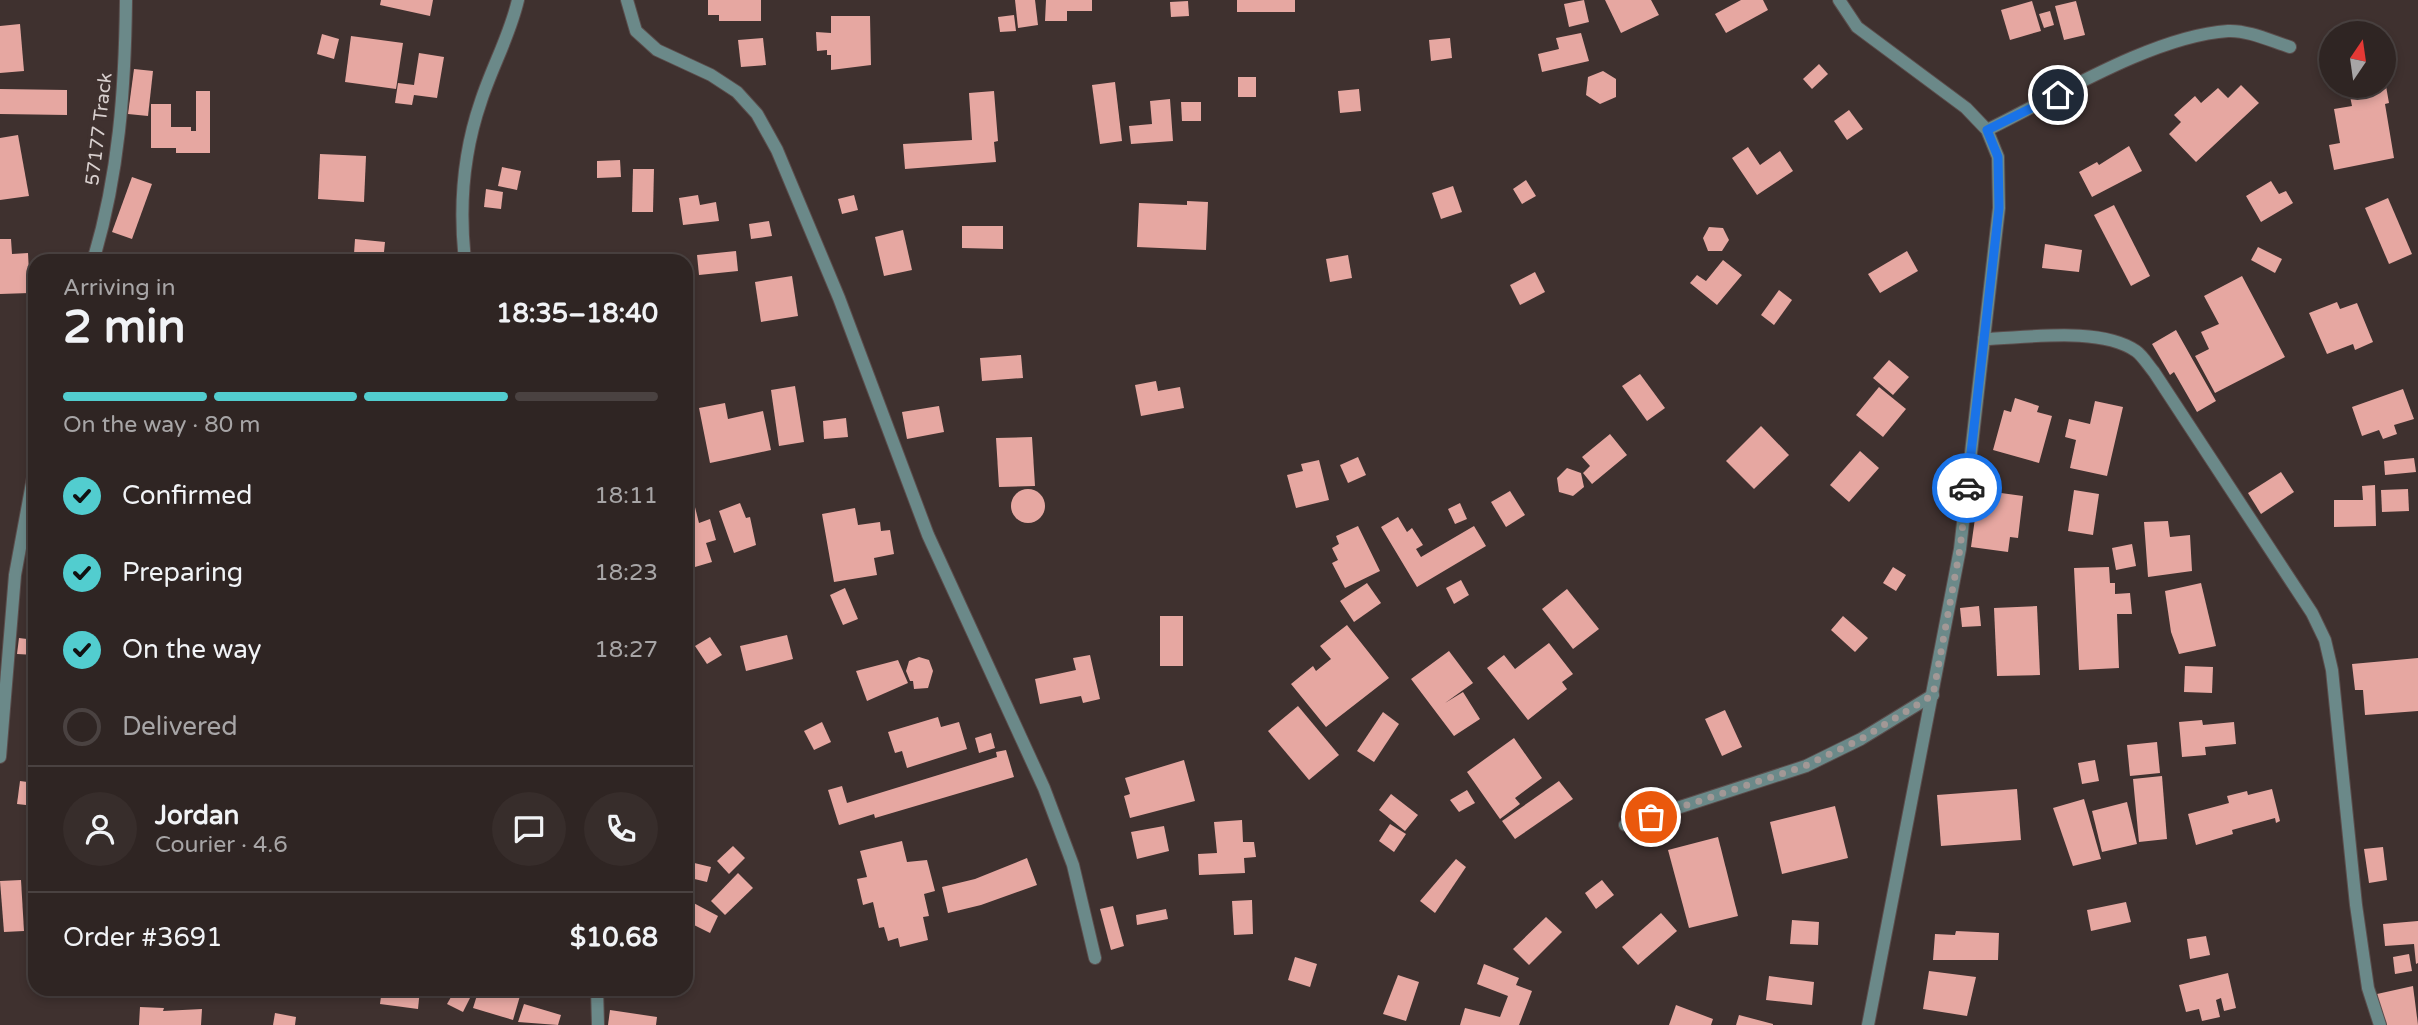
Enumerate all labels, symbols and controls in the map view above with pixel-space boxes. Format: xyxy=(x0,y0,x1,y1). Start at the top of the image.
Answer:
north arrow xyxy=(2319,21,2396,98)
map controls xyxy=(2319,21,2396,98)
pin xyxy=(2028,65,2088,125)
street label: 57177 Track xyxy=(81,71,117,187)
icon: home xyxy=(2039,76,2077,114)
text: Arriving in xyxy=(63,274,176,302)
text: 18:35–18:40 xyxy=(496,298,658,329)
text: 2 min xyxy=(63,300,186,355)
text: On the way · 80 m xyxy=(63,411,260,439)
courier xyxy=(1932,453,2002,523)
icon: car xyxy=(1948,469,1986,507)
icon: check xyxy=(63,477,101,515)
text: Confirmed xyxy=(122,480,252,511)
text: 18:11 xyxy=(594,482,658,510)
icon: check xyxy=(63,554,101,592)
text: Preparing xyxy=(122,557,243,588)
text: 18:23 xyxy=(594,559,658,587)
icon: check xyxy=(63,631,101,669)
text: On the way xyxy=(122,634,262,665)
text: 18:27 xyxy=(594,636,658,664)
text: Delivered xyxy=(122,711,238,742)
pin xyxy=(1621,787,1681,847)
button: person xyxy=(63,792,137,866)
button: chat xyxy=(492,792,566,866)
button: phone xyxy=(584,792,658,866)
icon: bag xyxy=(1632,798,1670,836)
text: Jordan xyxy=(155,800,239,831)
text: Courier · 4.6 xyxy=(155,831,288,859)
text: Order #3691 xyxy=(63,922,223,953)
text: $10.68 xyxy=(570,922,658,953)

